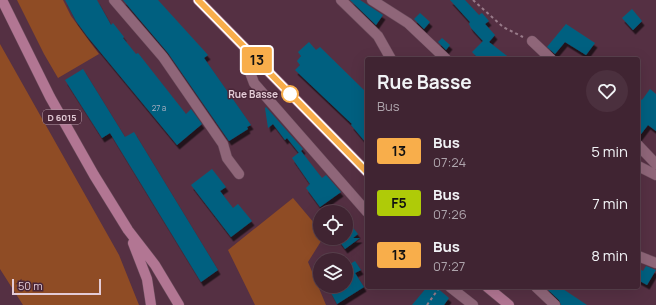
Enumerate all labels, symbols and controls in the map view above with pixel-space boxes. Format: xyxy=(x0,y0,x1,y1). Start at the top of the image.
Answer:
line badge: 13 xyxy=(239,47,275,73)
text: 13 xyxy=(250,50,264,69)
text: Rue Basse xyxy=(377,69,472,95)
button: heart xyxy=(586,70,628,112)
marker: Rue Basse xyxy=(281,85,299,103)
place label: Rue Basse xyxy=(228,87,278,101)
text: Bus xyxy=(377,97,400,115)
house number: 27 a xyxy=(152,102,166,113)
road number: D 6015 xyxy=(43,110,81,124)
text: Bus xyxy=(433,132,460,153)
text: 13 xyxy=(392,141,406,160)
text: 5 min xyxy=(591,141,628,162)
text: 07:24 xyxy=(433,153,466,171)
text: Bus xyxy=(433,184,460,205)
text: F5 xyxy=(391,193,407,212)
text: 7 min xyxy=(592,193,628,214)
map controls xyxy=(313,205,353,293)
button: locate xyxy=(313,205,353,245)
text: 07:26 xyxy=(433,205,467,223)
text: Bus xyxy=(433,236,460,257)
text: 13 xyxy=(392,245,406,264)
text: 8 min xyxy=(591,245,628,266)
button: layers xyxy=(313,253,353,293)
text: 07:27 xyxy=(433,257,465,275)
scale bar xyxy=(12,277,101,296)
text: 50 m xyxy=(18,278,43,293)

